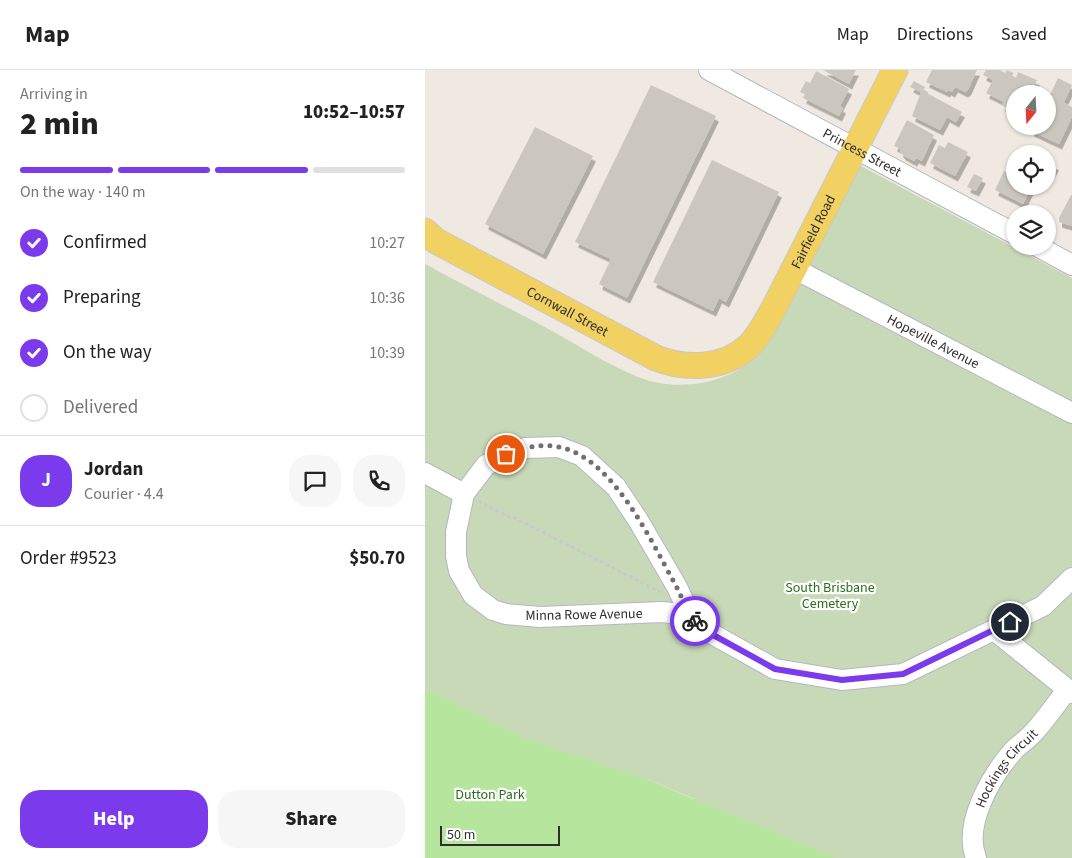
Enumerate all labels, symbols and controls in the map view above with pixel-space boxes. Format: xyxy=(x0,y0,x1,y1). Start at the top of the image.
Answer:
text: Map xyxy=(25,17,70,52)
text: Map xyxy=(837,22,869,47)
text: Directions xyxy=(897,22,973,47)
text: Saved xyxy=(1001,22,1047,47)
text: Arriving in xyxy=(20,83,88,105)
north arrow xyxy=(1006,85,1056,135)
map controls xyxy=(1006,85,1056,255)
text: 10:52–10:57 xyxy=(303,99,405,126)
text: 2 min xyxy=(20,101,99,147)
street label: Princess Street xyxy=(819,124,905,182)
button: locate xyxy=(1006,145,1056,195)
text: On the way · 140 m xyxy=(20,181,145,203)
street label: Fairfield Road xyxy=(787,192,841,273)
button: layers xyxy=(1006,205,1056,255)
icon: check xyxy=(20,229,48,257)
text: Confirmed xyxy=(63,229,147,256)
text: 10:27 xyxy=(369,232,405,254)
street label: Cornwall Street xyxy=(523,282,612,342)
icon: check xyxy=(20,284,48,312)
text: Preparing xyxy=(63,284,141,311)
text: 10:36 xyxy=(369,287,405,309)
street label: Hopeville Avenue xyxy=(883,310,983,374)
icon: check xyxy=(20,339,48,367)
text: On the way xyxy=(63,339,152,366)
text: 10:39 xyxy=(369,342,405,364)
text: Delivered xyxy=(63,394,138,421)
pin xyxy=(485,433,527,475)
icon: bag xyxy=(492,440,520,468)
button: chat xyxy=(289,455,341,507)
button: phone xyxy=(353,455,405,507)
text: Jordan xyxy=(84,456,143,483)
text: J xyxy=(41,467,51,494)
text: Courier · 4.4 xyxy=(84,483,164,505)
text: Order #9523 xyxy=(20,545,117,572)
text: $50.70 xyxy=(349,545,405,572)
park label: South Brisbane Cemetery xyxy=(785,578,875,614)
courier xyxy=(670,596,720,646)
pin xyxy=(989,601,1031,643)
street label: Minna Rowe Avenue xyxy=(525,604,643,626)
icon: bike xyxy=(681,607,709,635)
icon: home xyxy=(996,608,1024,636)
street label: Hockings Circuit xyxy=(971,725,1043,811)
park label: Dutton Park xyxy=(455,785,525,805)
button: Help xyxy=(20,790,208,848)
button: Share xyxy=(218,790,405,848)
scale bar xyxy=(440,823,560,846)
text: 50 m xyxy=(447,825,475,845)

